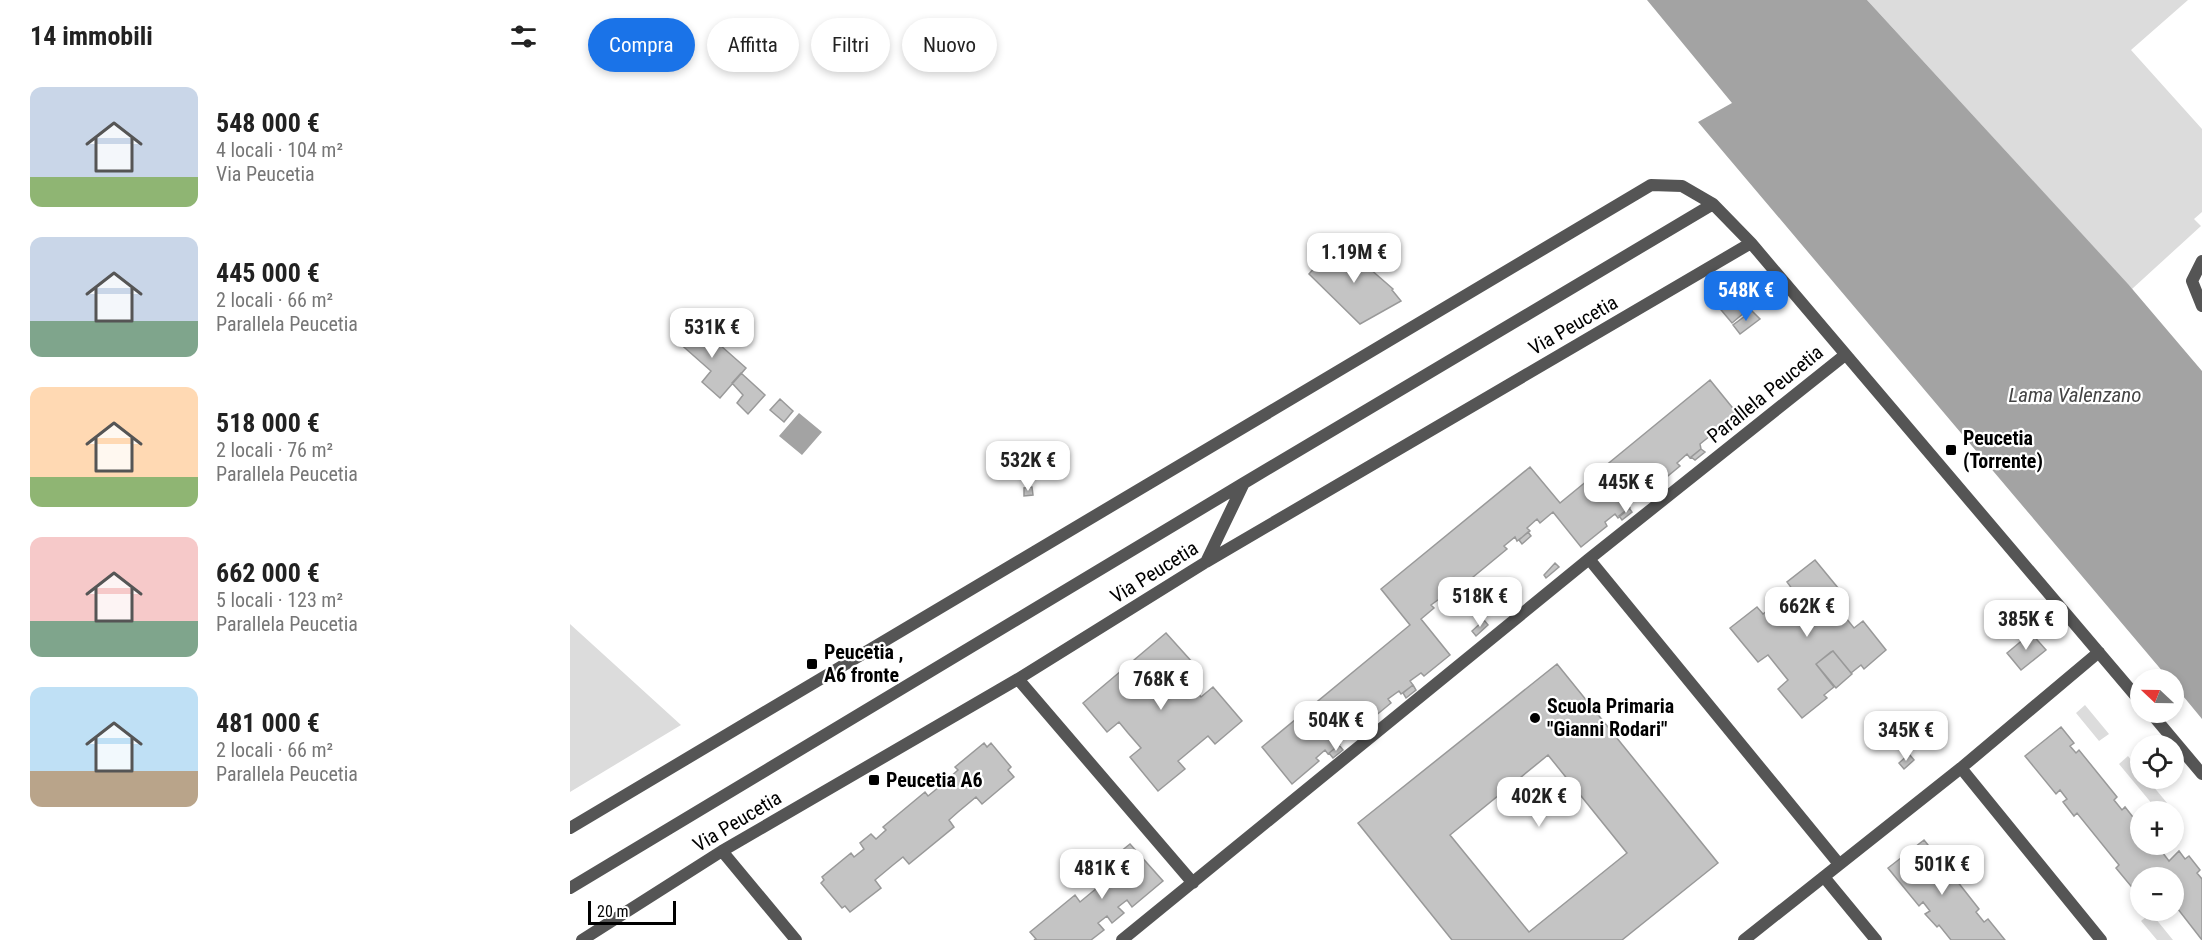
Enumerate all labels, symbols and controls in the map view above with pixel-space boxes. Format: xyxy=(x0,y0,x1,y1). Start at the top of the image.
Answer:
chip: Compra xyxy=(588,18,695,72)
chip: Affitta xyxy=(707,18,799,72)
chip: Filtri xyxy=(811,18,890,72)
chip: Nuovo xyxy=(902,18,997,72)
icon: filters xyxy=(507,20,540,53)
text: 14 immobili xyxy=(30,21,153,51)
text: 548 000 € xyxy=(216,108,320,138)
icon: home xyxy=(78,111,150,183)
text: 4 locali · 104 m² xyxy=(216,138,343,162)
text: Via Peucetia xyxy=(216,162,315,186)
pin: 1.19M € xyxy=(1299,233,1409,284)
text: 1.19M € xyxy=(1321,240,1387,264)
text: 445 000 € xyxy=(216,258,320,288)
icon: home xyxy=(78,261,150,333)
pin: 548K € xyxy=(1697,271,1795,322)
text: 548K € xyxy=(1718,278,1774,302)
text: 2 locali · 66 m² xyxy=(216,288,333,312)
street label: Via Peucetia xyxy=(1524,290,1622,360)
pin: 531K € xyxy=(663,308,761,359)
text: Parallela Peucetia xyxy=(216,312,358,336)
text: 531K € xyxy=(684,315,740,339)
street label: Parallela Peucetia xyxy=(1702,340,1828,448)
water label: Lama Valenzano xyxy=(2009,383,2141,407)
text: 518 000 € xyxy=(216,408,320,438)
icon: home xyxy=(78,411,150,483)
place label: Peucetia (Torrente) xyxy=(1963,426,2043,473)
text: 2 locali · 76 m² xyxy=(216,438,333,462)
pin: 532K € xyxy=(979,441,1077,492)
marker: Peucetia (Torrente) xyxy=(1944,443,1958,457)
text: 532K € xyxy=(1000,448,1056,472)
text: Parallela Peucetia xyxy=(216,462,358,486)
pin: 445K € xyxy=(1577,463,1675,514)
text: 445K € xyxy=(1598,470,1654,494)
street label: Via Peucetia xyxy=(1106,536,1202,608)
text: 662 000 € xyxy=(216,558,320,588)
icon: home xyxy=(78,561,150,633)
pin: 518K € xyxy=(1431,577,1529,628)
text: 518K € xyxy=(1452,584,1508,608)
pin: 662K € xyxy=(1758,587,1856,638)
text: 5 locali · 123 m² xyxy=(216,588,343,612)
text: 662K € xyxy=(1779,594,1835,618)
pin: 385K € xyxy=(1977,600,2075,651)
text: 385K € xyxy=(1998,607,2054,631)
text: Parallela Peucetia xyxy=(216,612,358,636)
place label: Peucetia , A6 fronte xyxy=(824,640,904,687)
marker: Peucetia , A6 fronte xyxy=(805,657,819,671)
pin: 768K € xyxy=(1112,660,1210,711)
text: 768K € xyxy=(1133,667,1189,691)
north arrow xyxy=(2130,669,2184,723)
map controls xyxy=(2130,669,2184,921)
place label: Scuola Primaria "Gianni Rodari" xyxy=(1547,694,1674,741)
pin: 504K € xyxy=(1287,701,1385,752)
text: 481 000 € xyxy=(216,708,320,738)
text: 504K € xyxy=(1308,708,1364,732)
icon: home xyxy=(78,711,150,783)
marker: Scuola Primaria "Gianni Rodari" xyxy=(1528,711,1542,725)
pin: 345K € xyxy=(1857,711,1955,762)
text: 345K € xyxy=(1878,718,1934,742)
button: locate xyxy=(2130,735,2184,789)
text: 2 locali · 66 m² xyxy=(216,738,333,762)
text: Parallela Peucetia xyxy=(216,762,358,786)
place label: Peucetia A6 xyxy=(886,768,983,792)
marker: Peucetia A6 xyxy=(867,773,881,787)
pin: 402K € xyxy=(1490,777,1588,828)
text: 402K € xyxy=(1511,784,1567,808)
street label: Via Peucetia xyxy=(689,785,785,857)
button: + xyxy=(2130,801,2184,855)
pin: 501K € xyxy=(1893,845,1991,896)
pin: 481K € xyxy=(1053,849,1151,900)
text: 501K € xyxy=(1914,852,1970,876)
text: 481K € xyxy=(1074,856,1130,880)
button: − xyxy=(2130,867,2184,921)
scale bar xyxy=(588,898,676,926)
text: 20 m xyxy=(597,902,629,921)

